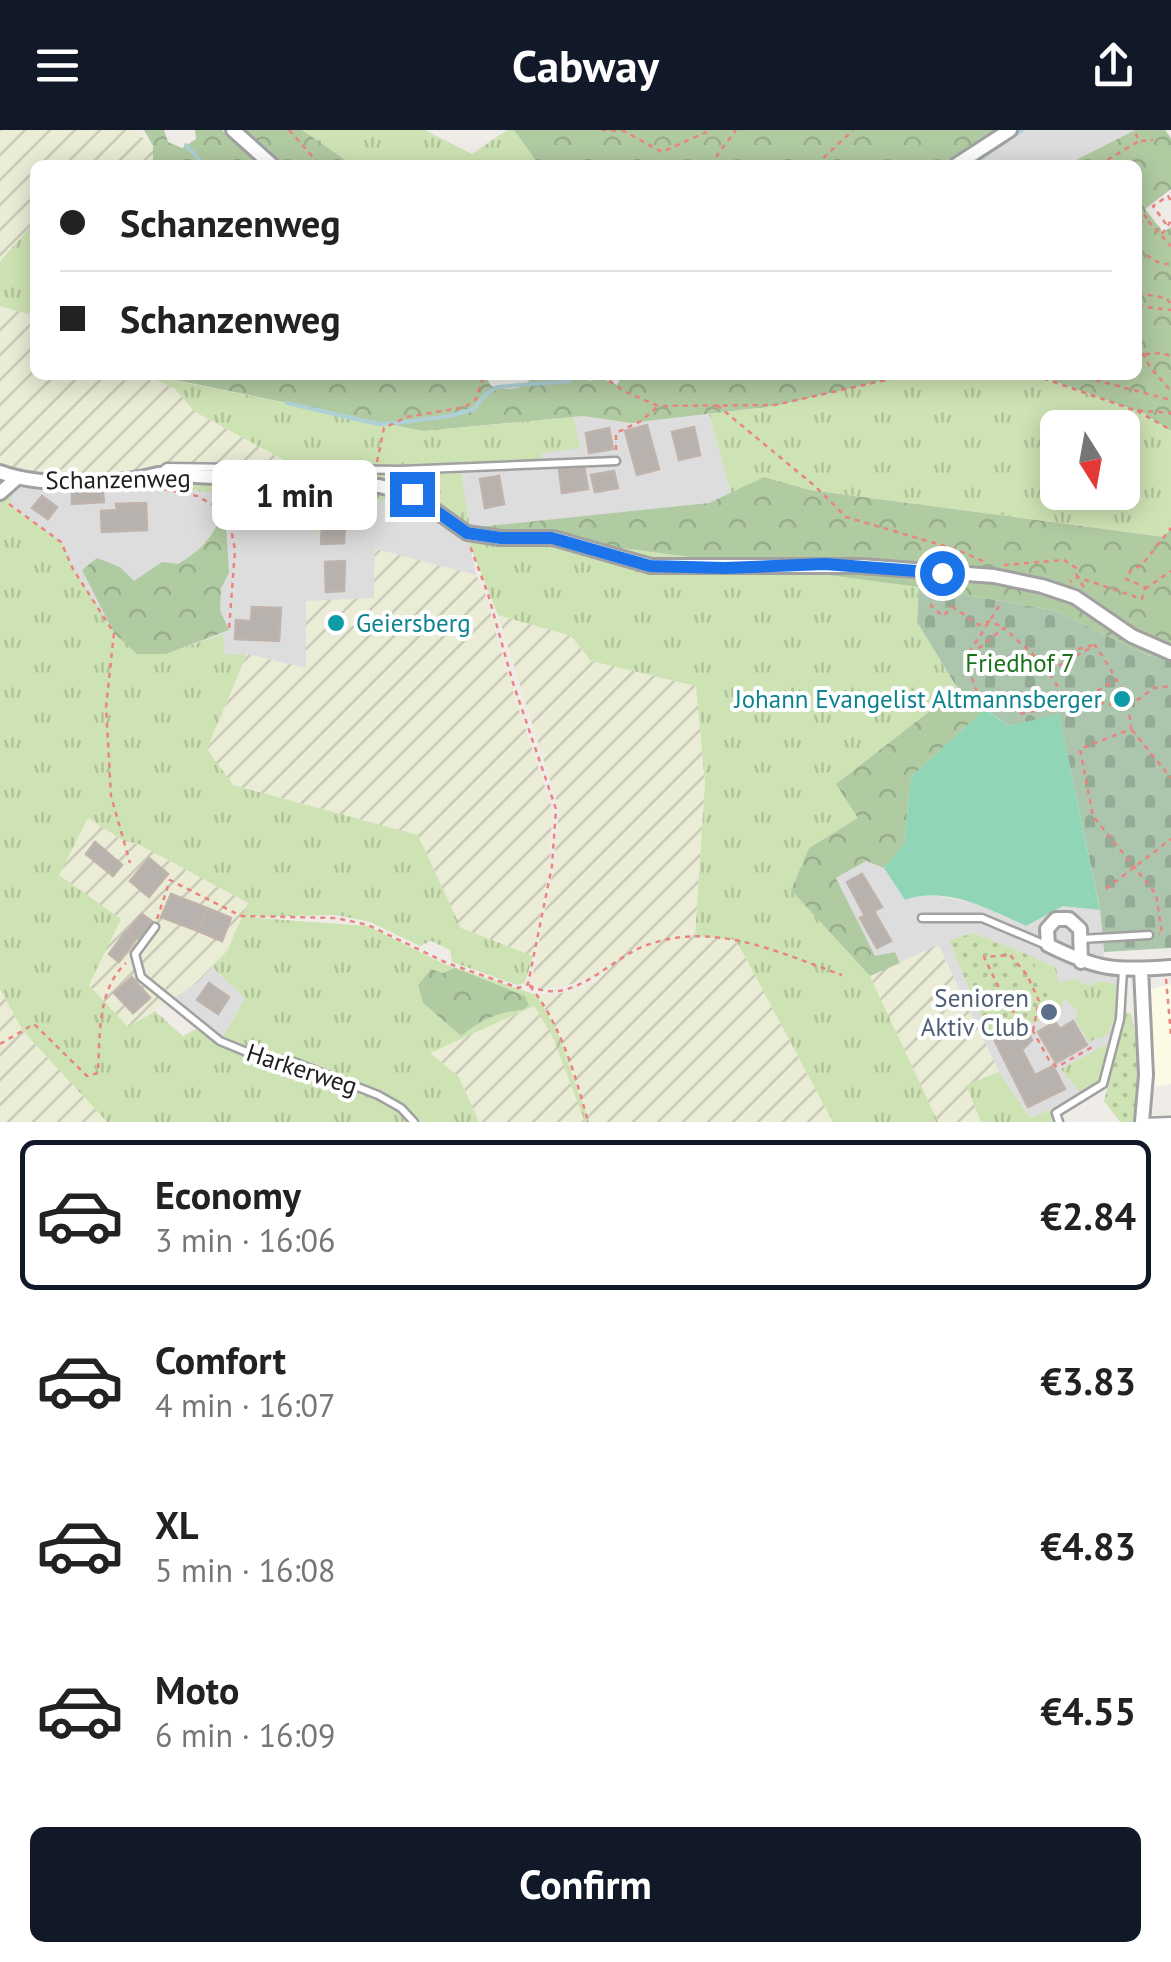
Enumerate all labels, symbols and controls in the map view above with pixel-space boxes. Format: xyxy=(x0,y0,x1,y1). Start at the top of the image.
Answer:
text: Cabway xyxy=(512,36,659,94)
icon: menu xyxy=(30,38,85,93)
icon: share xyxy=(1086,38,1141,93)
text: Schanzenweg xyxy=(120,198,341,247)
text: Schanzenweg xyxy=(120,294,341,343)
north arrow xyxy=(1040,410,1140,510)
map controls xyxy=(1040,410,1140,510)
callout: 1 min xyxy=(212,459,377,529)
street label: Schanzenweg xyxy=(45,462,191,496)
route end xyxy=(390,472,435,517)
text: 1 min xyxy=(255,474,334,516)
route start xyxy=(920,551,965,596)
place label: Geiersberg xyxy=(356,607,471,639)
marker: Geiersberg xyxy=(325,612,347,634)
park label: Friedhof 7 xyxy=(965,647,1075,679)
place label: Johann Evangelist Altmannsberger xyxy=(733,683,1102,715)
marker: Johann Evangelist Altmannsberger xyxy=(1111,688,1133,710)
place label: Senioren Aktiv Club xyxy=(921,982,1029,1043)
marker: Senioren Aktiv Club xyxy=(1038,1001,1060,1023)
street label: Harkerweg xyxy=(243,1036,361,1102)
icon: car xyxy=(35,1170,125,1260)
text: Economy xyxy=(155,1170,301,1219)
text: €2.84 xyxy=(1040,1191,1136,1240)
text: 3 min · 16:06 xyxy=(155,1219,335,1261)
icon: car xyxy=(35,1335,125,1425)
text: Comfort xyxy=(155,1335,286,1384)
text: €3.83 xyxy=(1040,1356,1136,1405)
text: 4 min · 16:07 xyxy=(155,1384,335,1426)
icon: car xyxy=(35,1500,125,1590)
text: XL xyxy=(155,1500,199,1549)
text: €4.83 xyxy=(1040,1521,1136,1570)
text: 5 min · 16:08 xyxy=(155,1549,335,1591)
icon: car xyxy=(35,1665,125,1755)
text: Moto xyxy=(155,1665,239,1714)
text: €4.55 xyxy=(1040,1686,1136,1735)
text: 6 min · 16:09 xyxy=(155,1714,335,1756)
button: Confirm xyxy=(30,1827,1141,1942)

